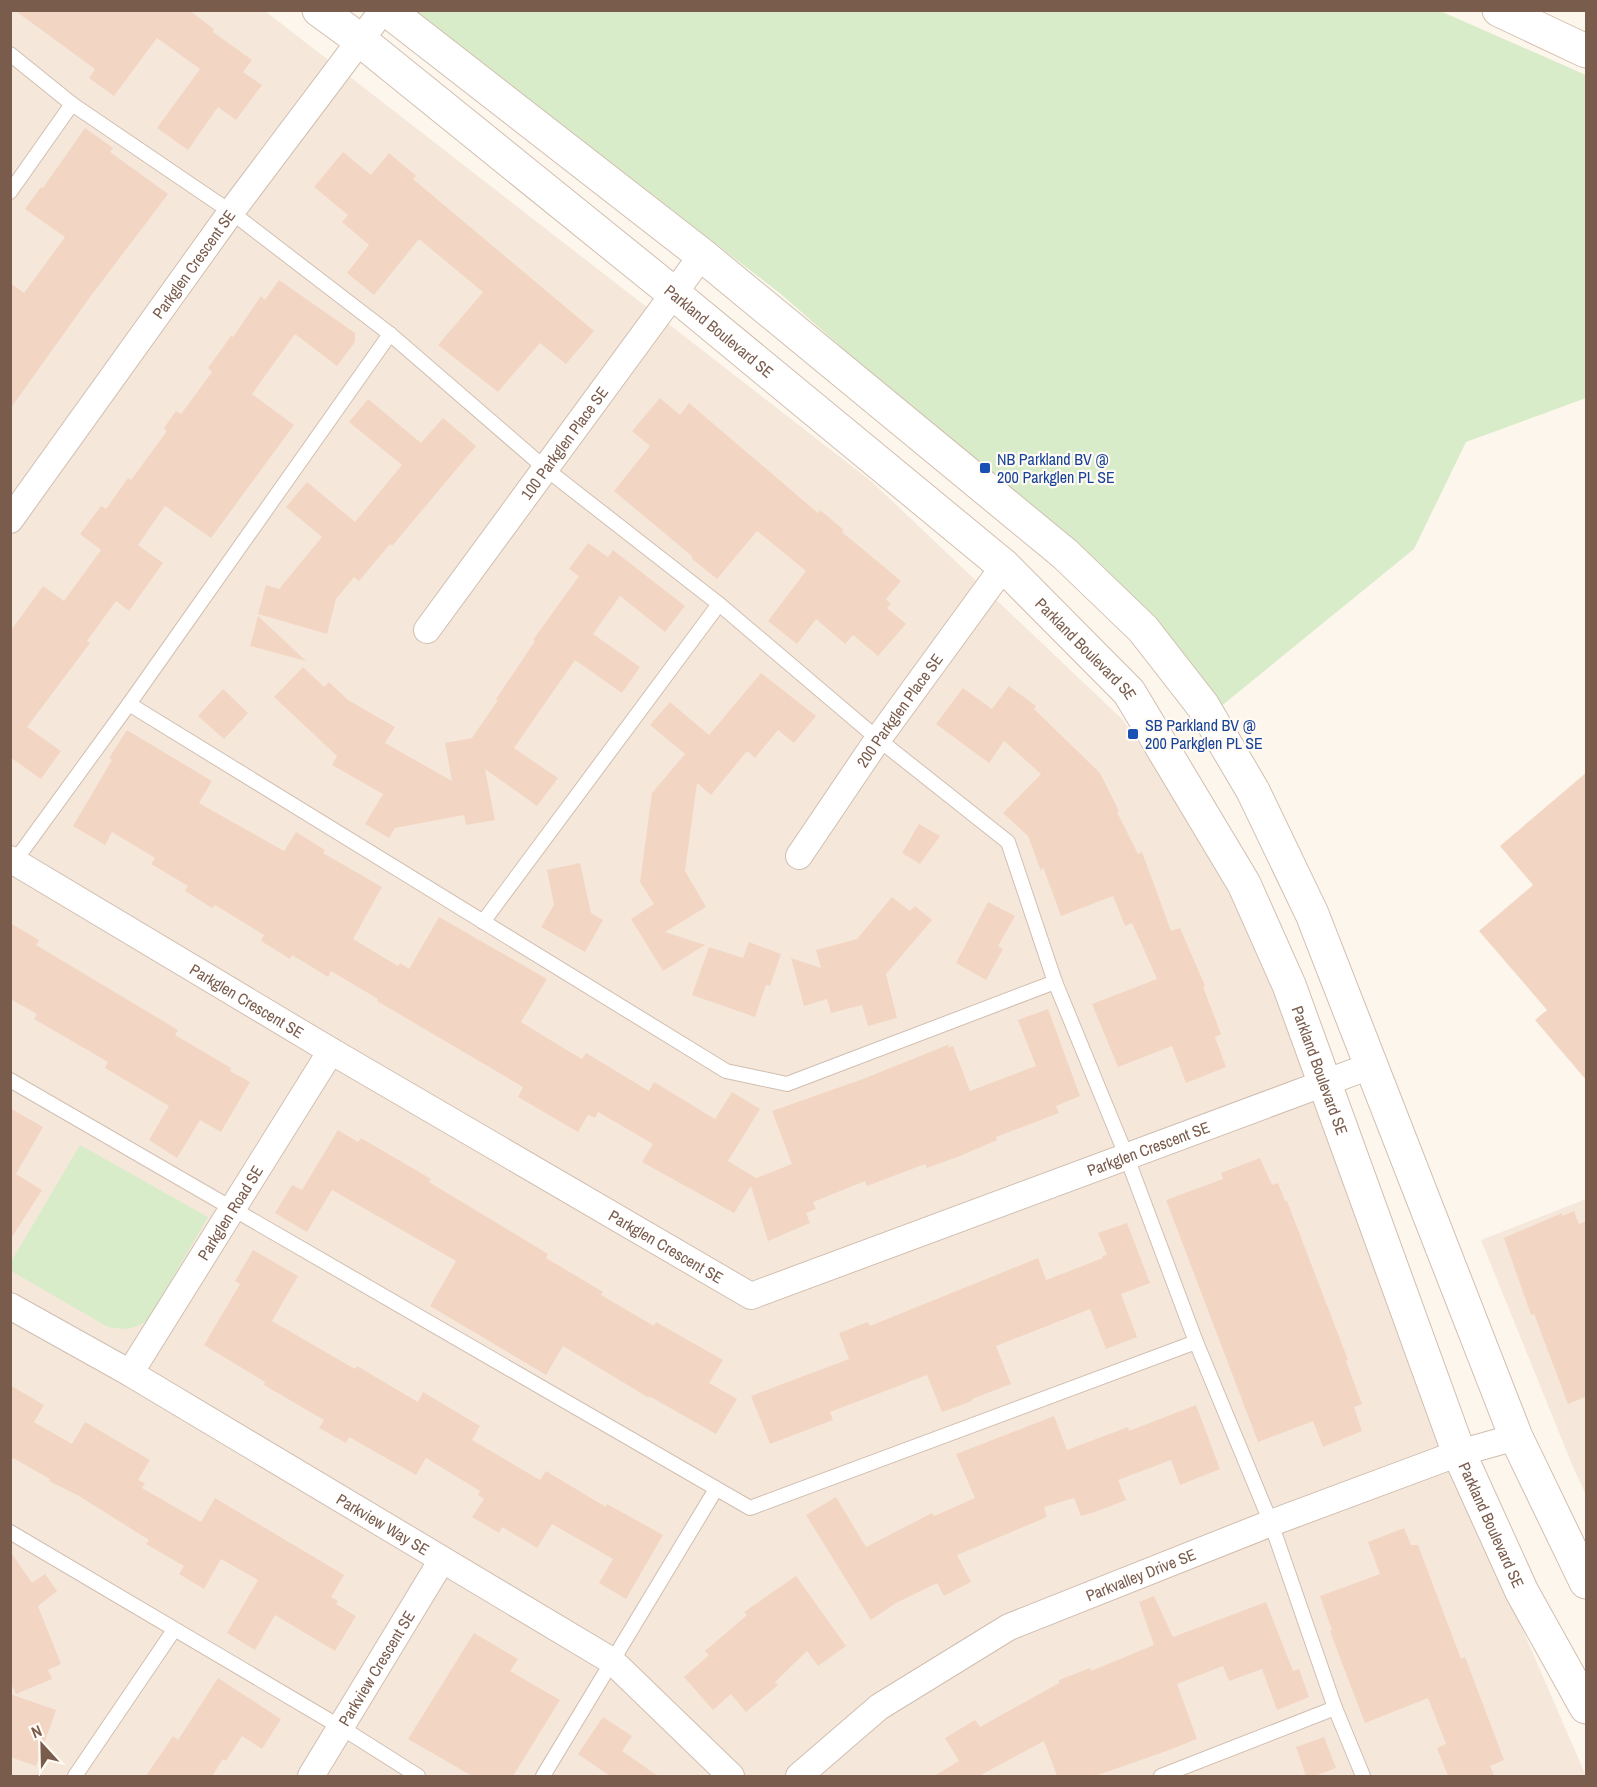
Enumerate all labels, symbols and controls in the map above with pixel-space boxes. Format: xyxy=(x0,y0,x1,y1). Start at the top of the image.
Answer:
street label: Parkglen Crescent SE xyxy=(147,205,240,323)
street label: Parkland Boulevard SE xyxy=(660,279,778,383)
street label: 100 Parkglen Place SE xyxy=(515,382,613,504)
place label: NB Parkland BV @ 200 Parkglen PL SE xyxy=(997,448,1115,488)
marker: NB Parkland BV @ 200 Parkglen PL SE xyxy=(978,461,992,475)
street label: Parkland Boulevard SE xyxy=(1031,593,1142,704)
street label: 200 Parkglen Place SE xyxy=(851,649,948,771)
place label: SB Parkland BV @ 200 Parkglen PL SE xyxy=(1145,714,1263,754)
marker: SB Parkland BV @ 200 Parkglen PL SE xyxy=(1126,727,1140,741)
street label: Parkglen Crescent SE xyxy=(186,958,308,1043)
street label: Parkland Boulevard SE xyxy=(1286,1003,1354,1138)
street label: Parkglen Crescent SE xyxy=(1084,1116,1213,1181)
street label: Parkglen Road SE xyxy=(192,1161,268,1264)
street label: Parkglen Crescent SE xyxy=(605,1204,727,1289)
street label: Parkland Boulevard SE xyxy=(1454,1458,1530,1591)
street label: Parkview Way SE xyxy=(332,1488,433,1560)
street label: Parkvalley Drive SE xyxy=(1082,1543,1199,1606)
street label: Parkview Crescent SE xyxy=(333,1606,420,1730)
north arrow xyxy=(12,1715,72,1775)
text: N xyxy=(28,1719,45,1743)

